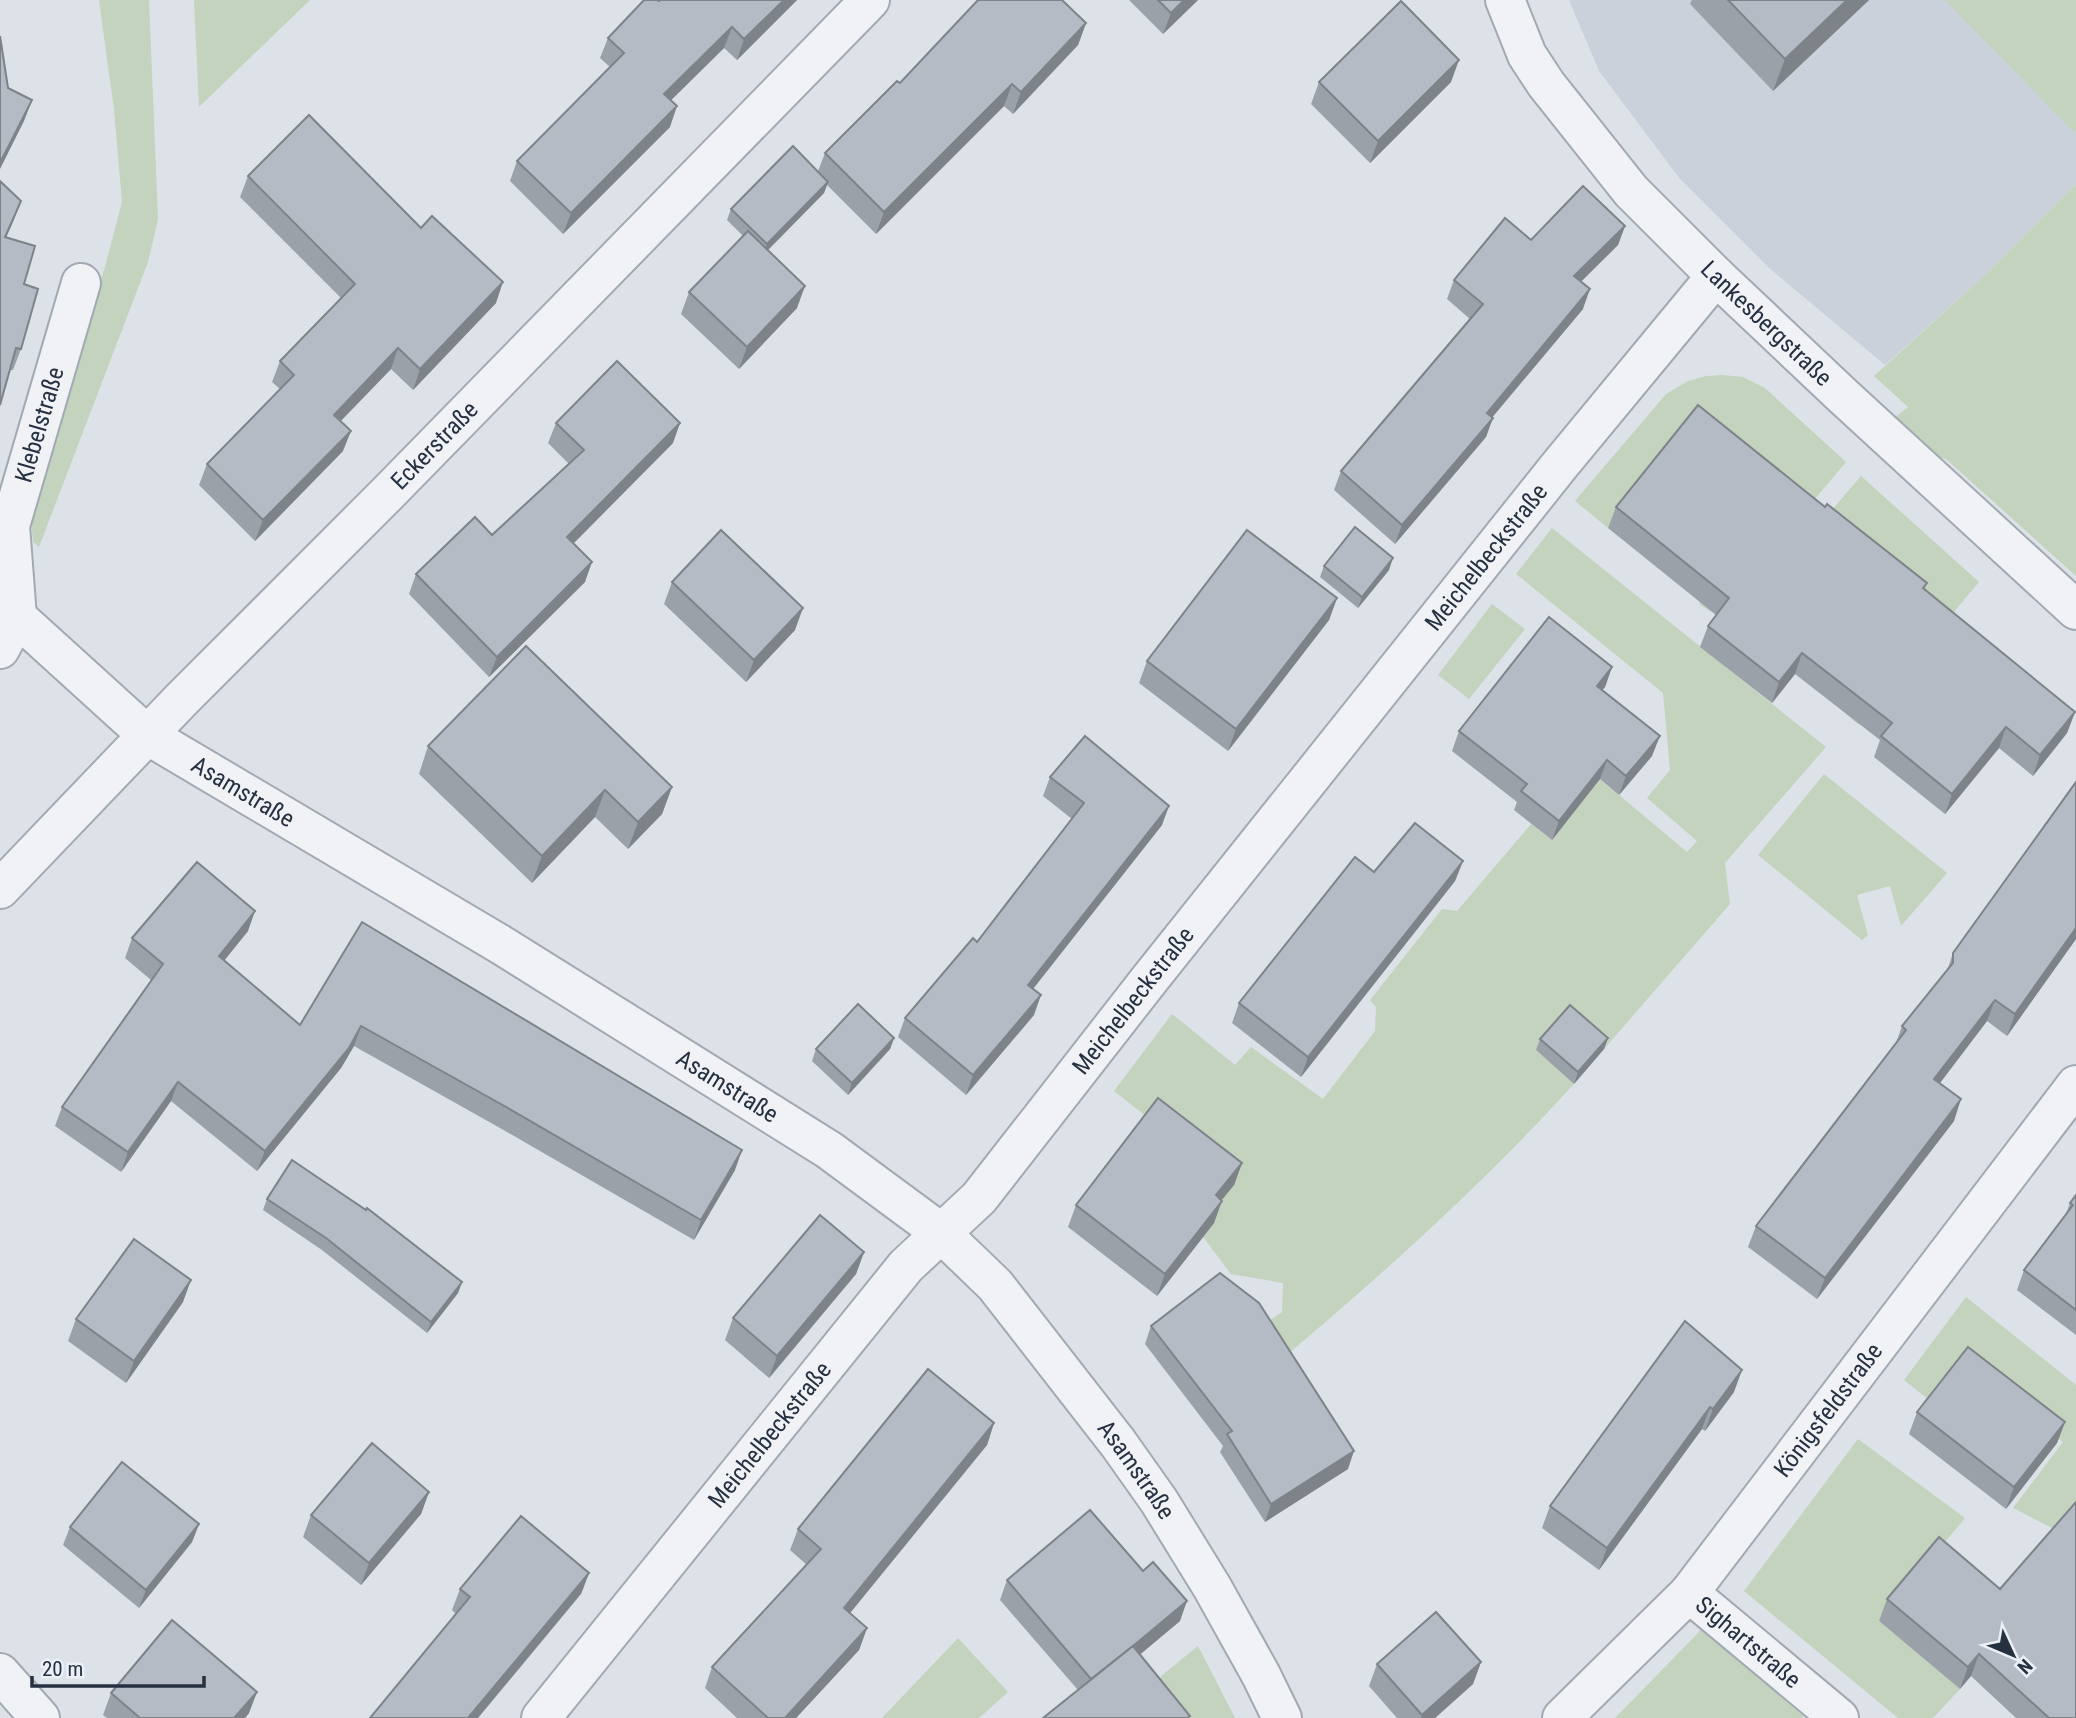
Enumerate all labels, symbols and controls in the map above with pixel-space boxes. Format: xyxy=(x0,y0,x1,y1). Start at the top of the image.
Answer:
street label: Lankesbergstraße xyxy=(1695,255,1838,392)
street label: Klebelstraße xyxy=(10,364,70,486)
street label: Eckerstraße xyxy=(385,396,484,495)
street label: Meichelbeckstraße xyxy=(1419,478,1553,636)
street label: Asamstraße xyxy=(186,751,299,833)
street label: Meichelbeckstraße xyxy=(1067,922,1200,1080)
street label: Asamstraße xyxy=(671,1044,783,1129)
street label: Königsfeldstraße xyxy=(1768,1338,1888,1483)
street label: Meichelbeckstraße xyxy=(702,1356,837,1513)
street label: Asamstraße xyxy=(1092,1415,1181,1524)
street label: Sighartstraße xyxy=(1690,1591,1806,1694)
north arrow xyxy=(1978,1620,2048,1690)
scale bar xyxy=(32,1644,203,1688)
text: N xyxy=(2013,1654,2037,1679)
text: 20 m xyxy=(42,1657,83,1681)

